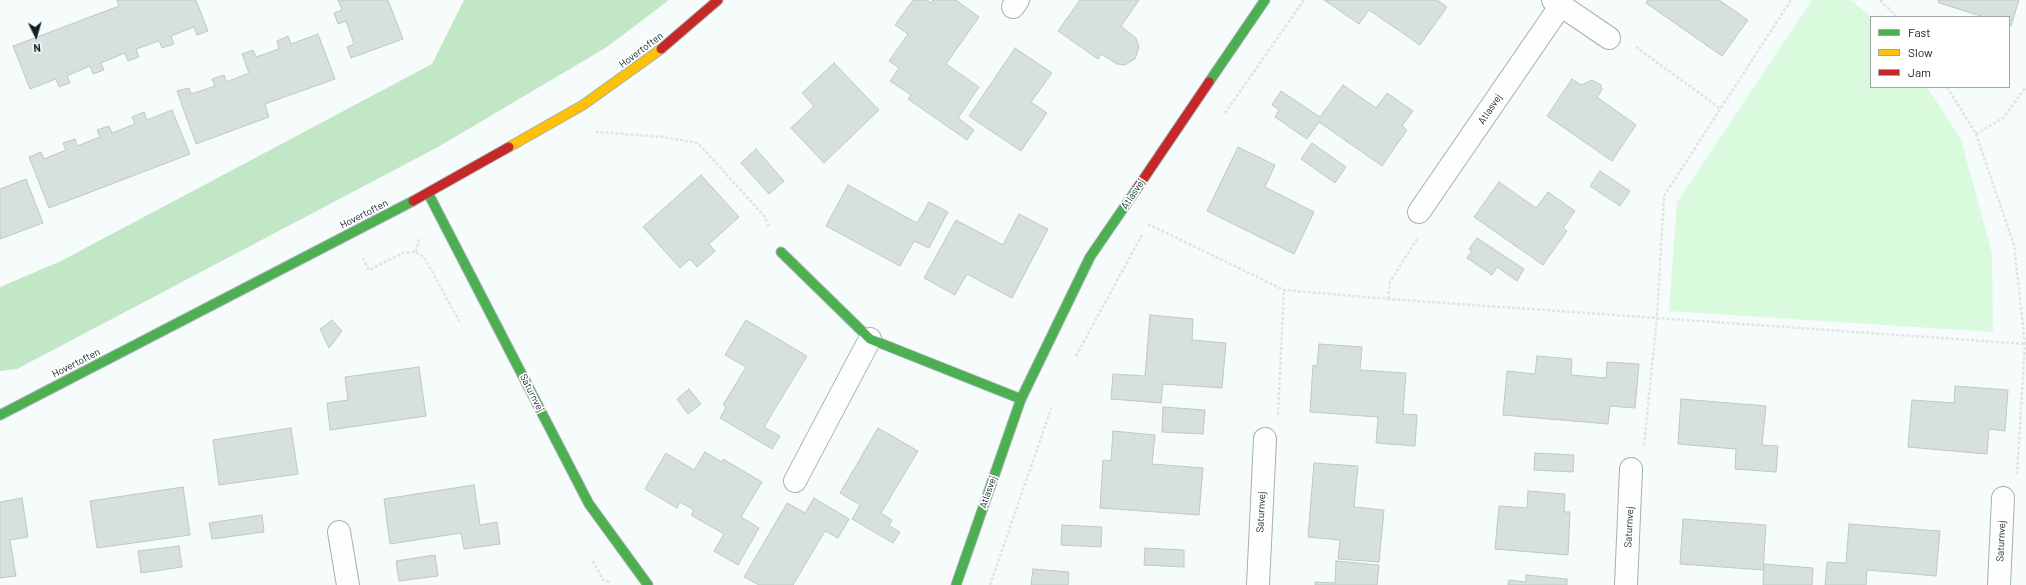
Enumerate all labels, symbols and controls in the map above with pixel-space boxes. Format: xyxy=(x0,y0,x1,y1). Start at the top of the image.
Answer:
north arrow xyxy=(16,16,56,56)
legend xyxy=(1870,16,2010,88)
text: Fast xyxy=(1908,25,1931,39)
street label: Hovertoften xyxy=(617,30,665,70)
text: N xyxy=(33,42,41,55)
text: Slow xyxy=(1908,45,1933,59)
text: Jam xyxy=(1908,65,1931,79)
street label: Atlasvej xyxy=(1476,92,1504,126)
street label: Atlasvej xyxy=(1119,177,1147,211)
street label: Hovertoften xyxy=(338,197,390,231)
street label: Hovertoften xyxy=(50,346,102,380)
street label: Saturnvej xyxy=(517,372,547,414)
street label: Atlasvej xyxy=(977,474,999,510)
street label: Saturnvej xyxy=(1254,491,1268,533)
street label: Saturnvej xyxy=(1622,506,1636,548)
street label: Saturnvej xyxy=(1994,520,2008,562)

